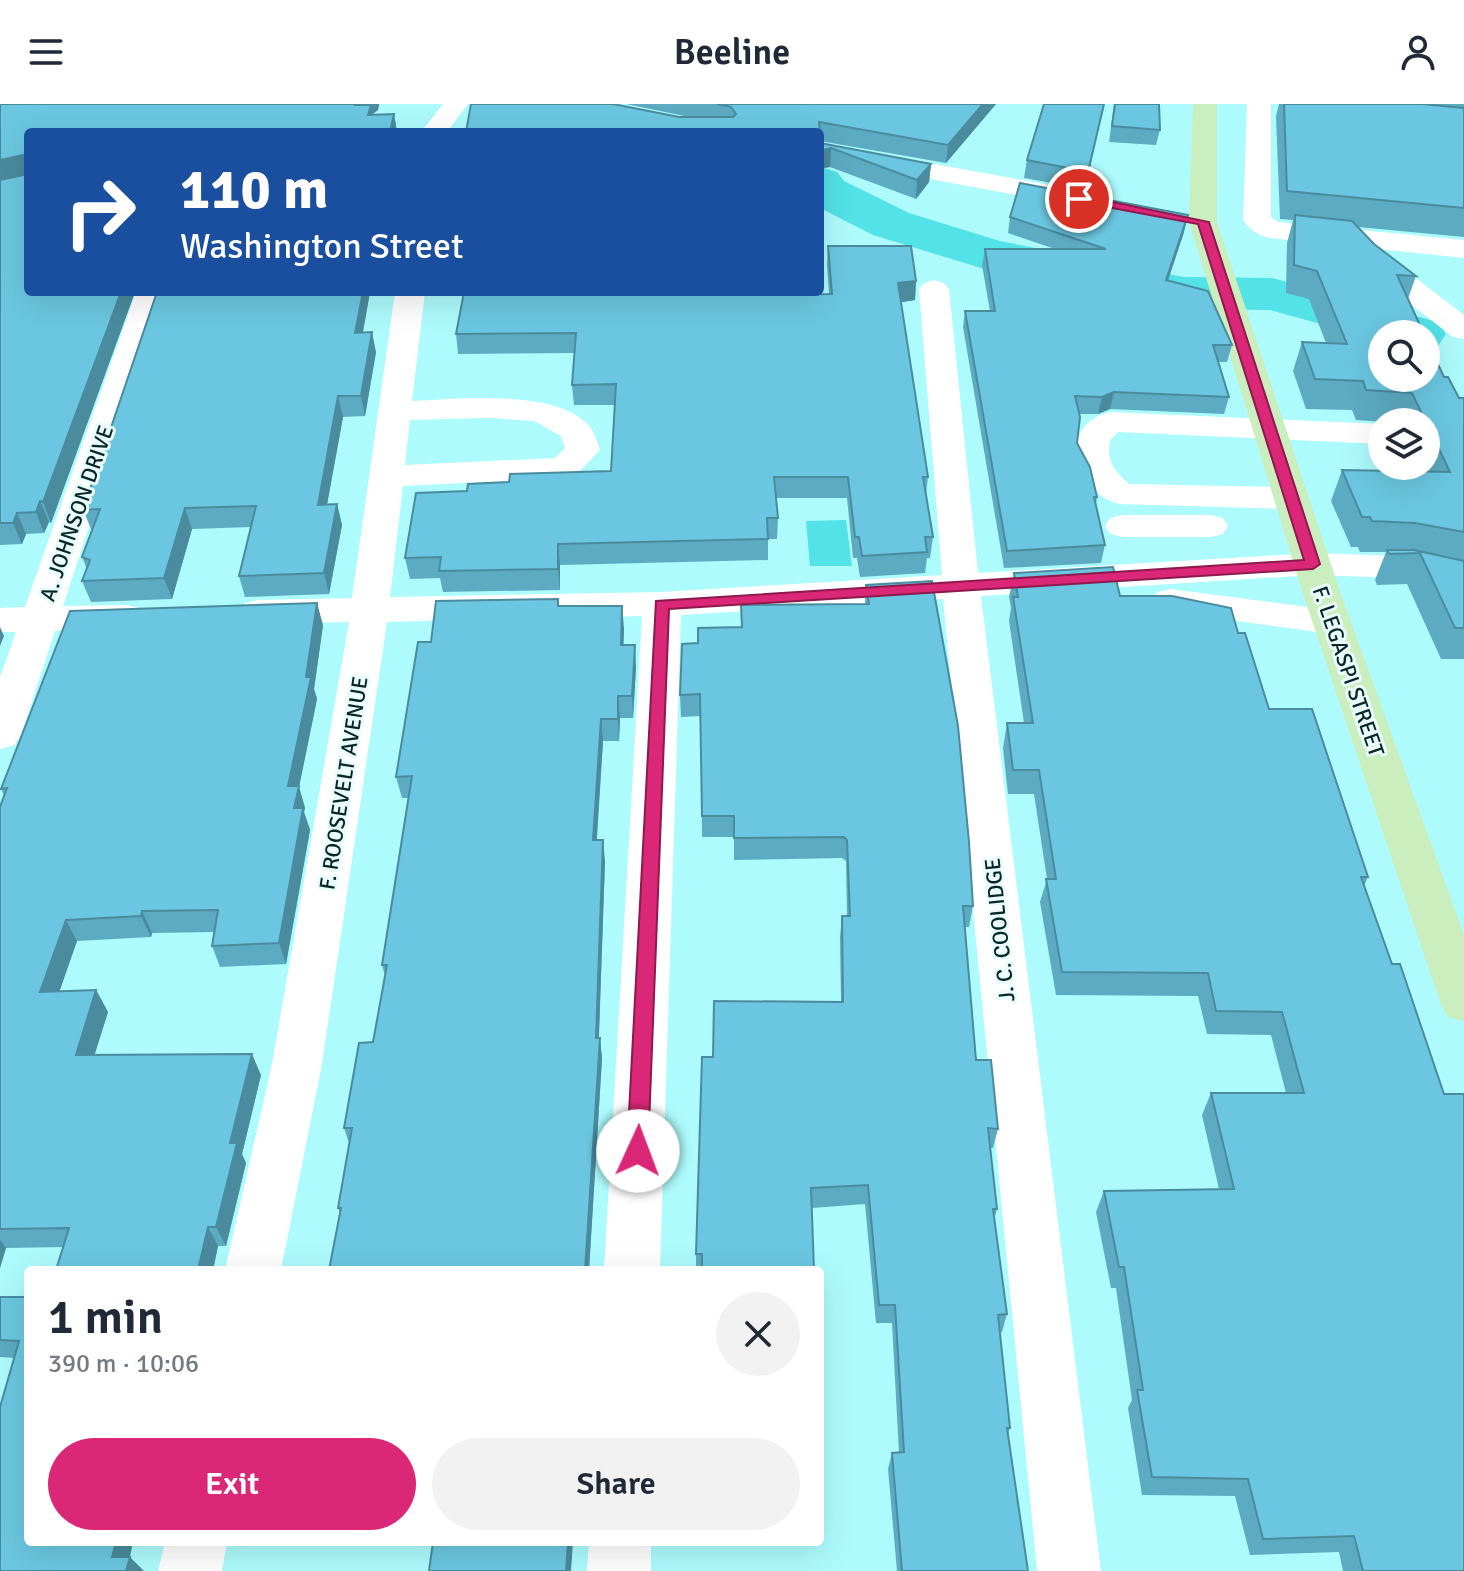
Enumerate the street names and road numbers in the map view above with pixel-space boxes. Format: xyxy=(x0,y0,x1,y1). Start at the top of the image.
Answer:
street label: A. JOHNSON DRIVE xyxy=(34,422,119,605)
street label: F. LEGASPI STREET xyxy=(1307,582,1390,760)
street label: F. ROOSEVELT AVENUE xyxy=(313,674,374,892)
street label: J. C. COOLIDGE xyxy=(979,857,1020,1003)

